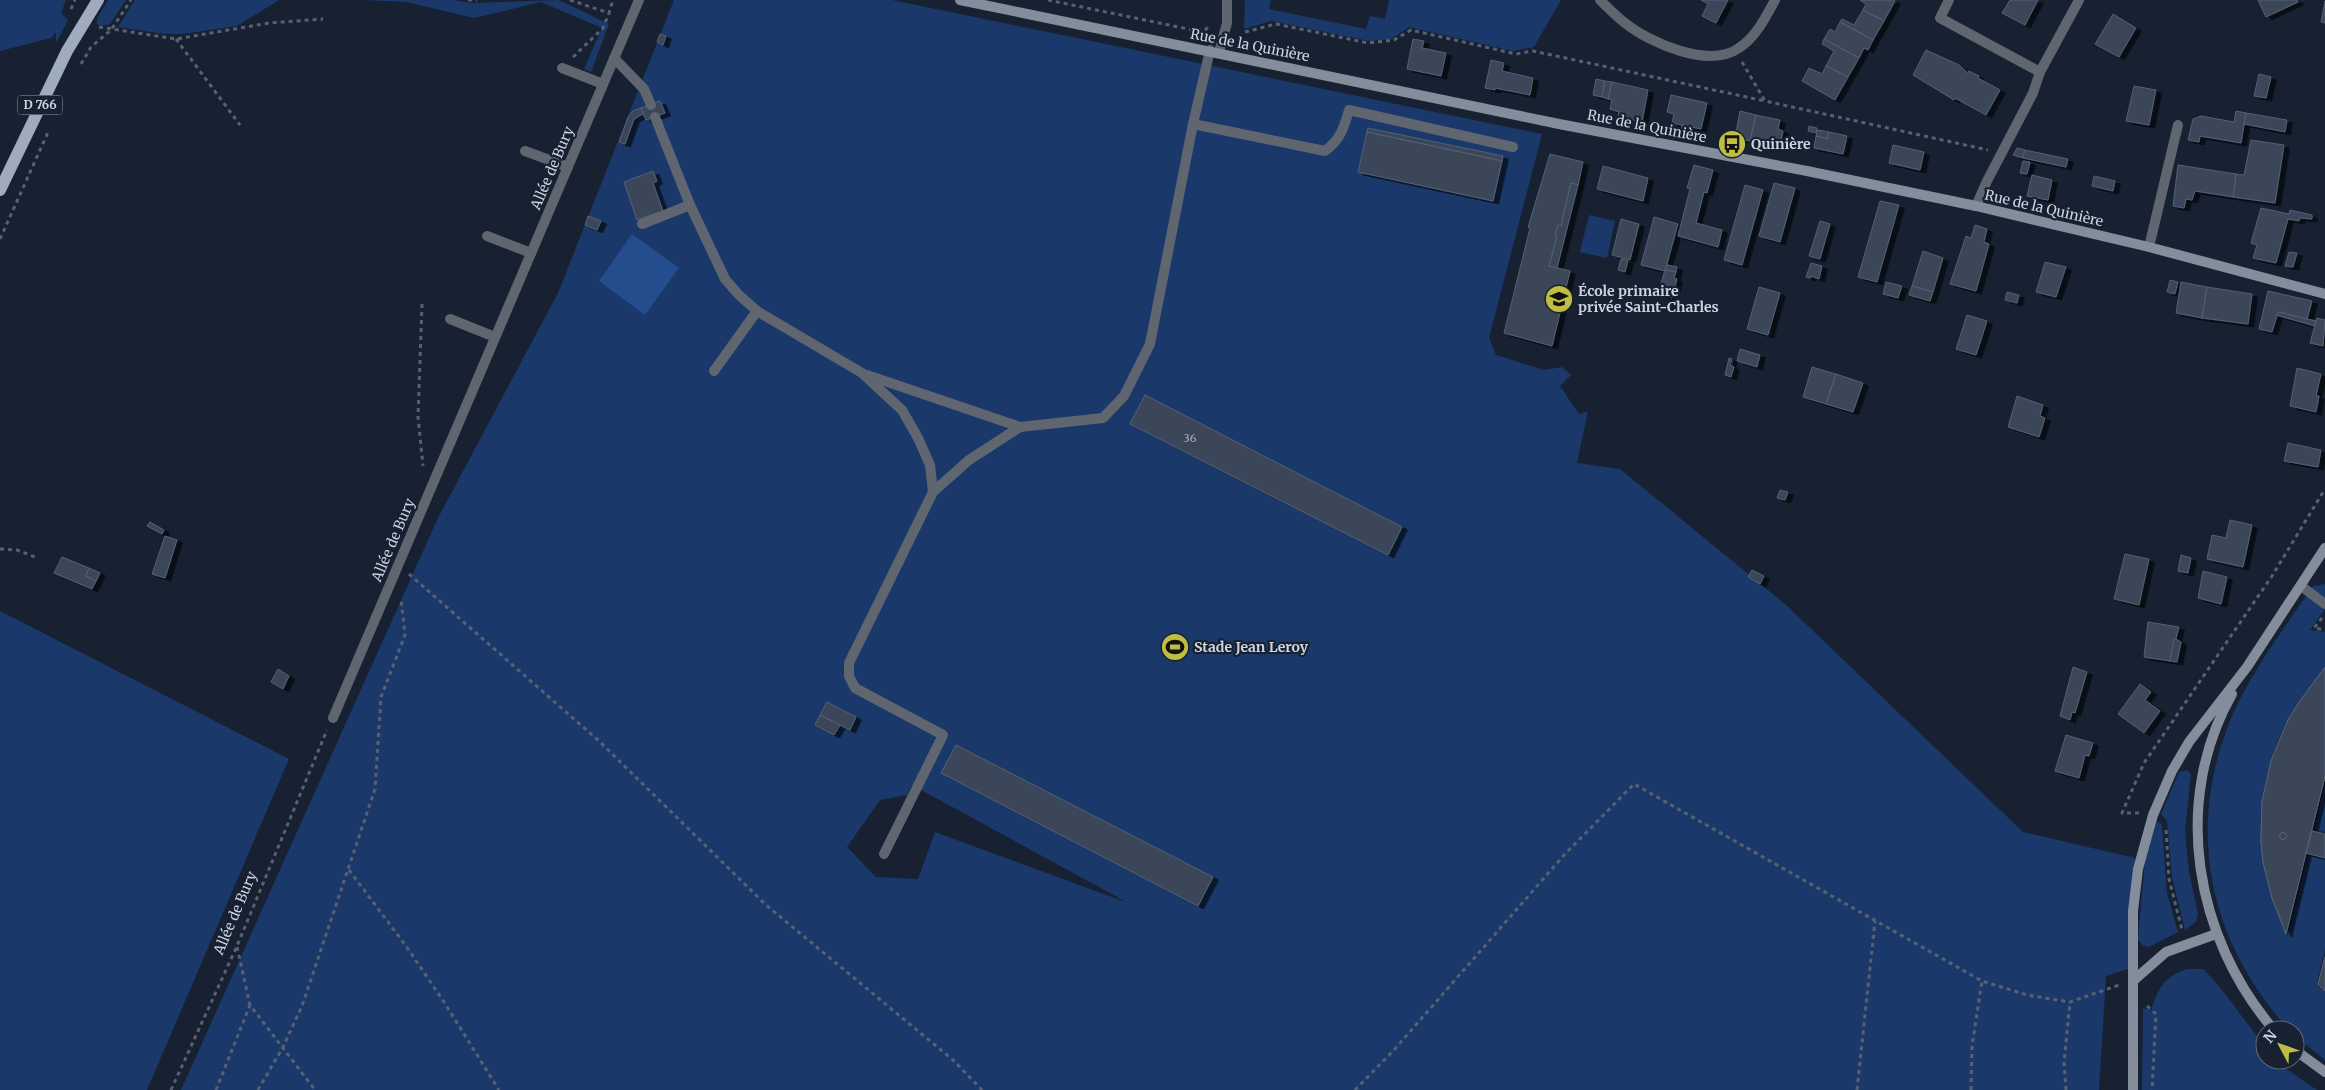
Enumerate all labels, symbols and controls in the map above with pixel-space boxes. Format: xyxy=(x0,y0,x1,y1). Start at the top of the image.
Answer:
street label: Rue de la Quinière xyxy=(1189,25,1311,65)
road number: D 766 xyxy=(18,96,62,114)
street label: Rue de la Quinière xyxy=(1586,106,1708,146)
street label: Allée de Bury xyxy=(526,123,578,213)
bus stop icon: Quinière xyxy=(1717,129,1747,159)
place label: Quinière xyxy=(1751,135,1811,153)
street label: Rue de la Quinière xyxy=(1983,186,2105,230)
place label: École primaire privée Saint-Charles xyxy=(1578,282,1719,316)
school or university icon: École primaire privée Saint-Charles xyxy=(1544,284,1574,314)
house number: 36 xyxy=(1184,431,1197,445)
street label: Allée de Bury xyxy=(367,495,419,585)
sports icon: Stade Jean Leroy xyxy=(1160,632,1190,662)
place label: Stade Jean Leroy xyxy=(1194,638,1309,656)
street label: Allée de Bury xyxy=(209,868,261,958)
north arrow xyxy=(2255,1020,2305,1070)
text: N xyxy=(2260,1026,2281,1047)

